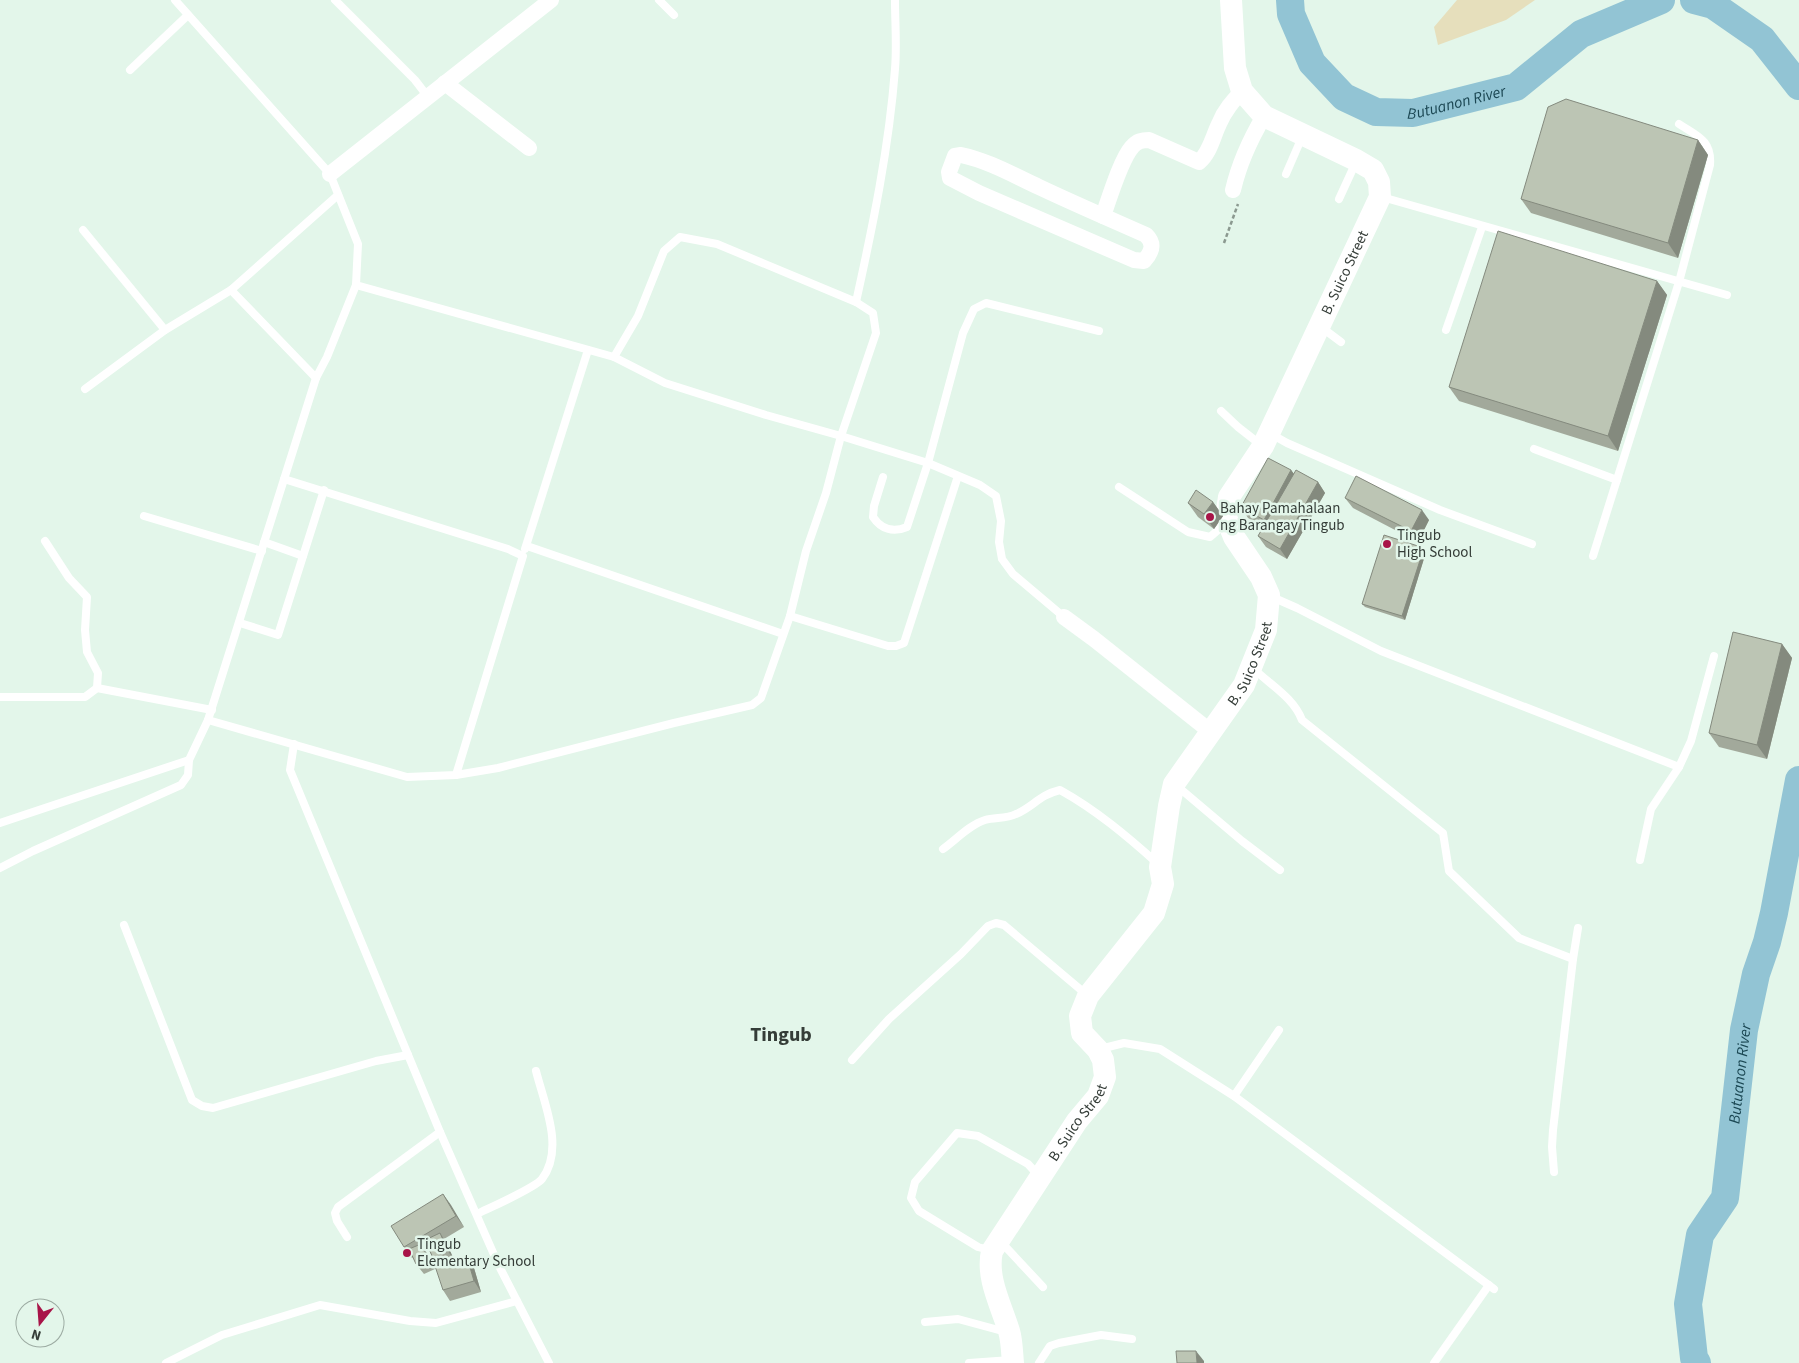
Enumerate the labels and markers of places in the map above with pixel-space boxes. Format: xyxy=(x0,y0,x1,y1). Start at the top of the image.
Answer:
place label: Bahay Pamahalaan ng Barangay Tingub xyxy=(1220,498,1345,536)
marker: Bahay Pamahalaan ng Barangay Tingub xyxy=(1204,511,1216,523)
place label: Tingub High School xyxy=(1397,525,1472,563)
marker: Tingub High School xyxy=(1381,538,1393,550)
place label: Tingub Elementary School xyxy=(417,1234,535,1272)
marker: Tingub Elementary School xyxy=(401,1247,413,1259)

